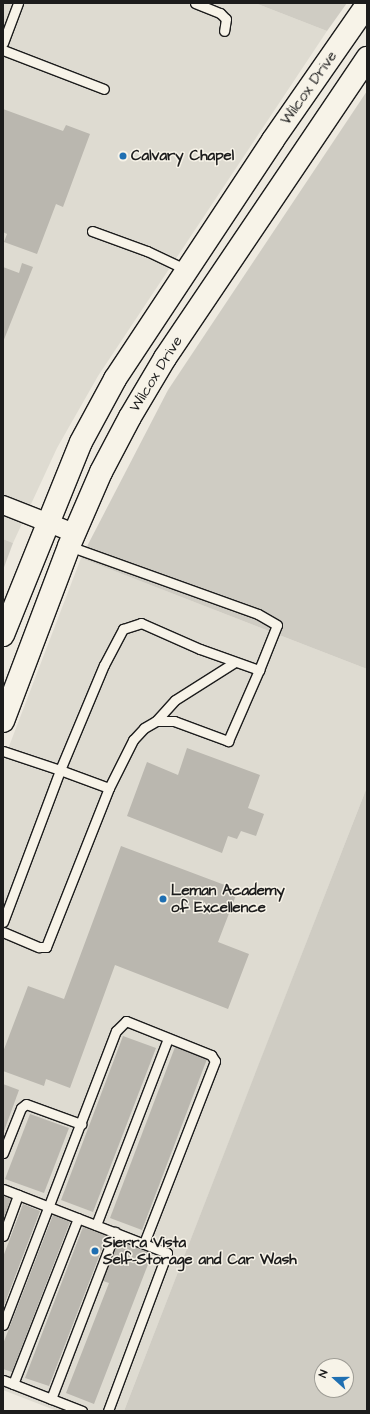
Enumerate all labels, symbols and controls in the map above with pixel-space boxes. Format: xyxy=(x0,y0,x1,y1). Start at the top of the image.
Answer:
street label: Wilcox Drive xyxy=(277,48,341,128)
place label: Calvary Chapel xyxy=(131,147,234,165)
marker: Calvary Chapel xyxy=(118,151,128,161)
street label: Wilcox Drive xyxy=(126,333,186,415)
place label: Leman Academy of Excellence xyxy=(171,881,285,916)
marker: Leman Academy of Excellence xyxy=(158,894,168,904)
place label: Sierra Vista Self-Storage and Car Wash xyxy=(103,1233,297,1268)
marker: Sierra Vista Self-Storage and Car Wash xyxy=(90,1246,100,1256)
north arrow xyxy=(314,1358,354,1398)
text: N xyxy=(315,1368,332,1380)

